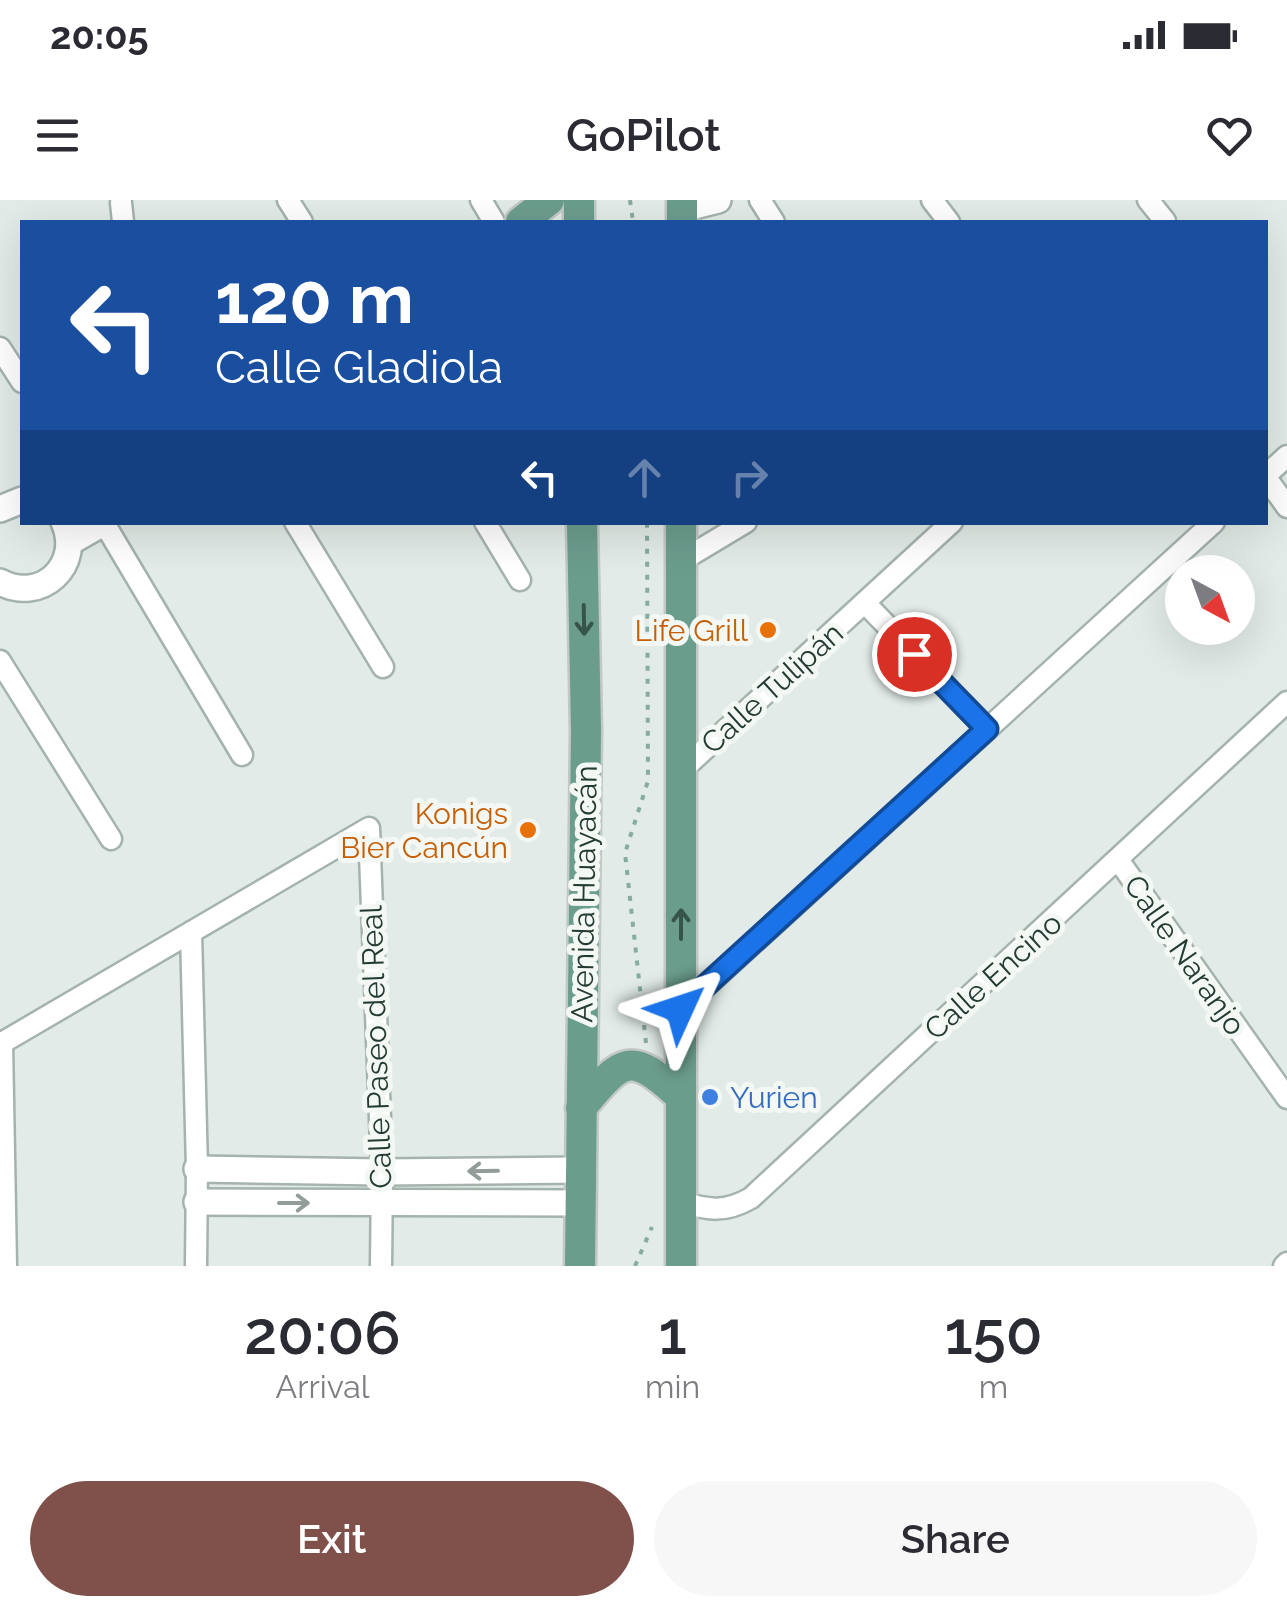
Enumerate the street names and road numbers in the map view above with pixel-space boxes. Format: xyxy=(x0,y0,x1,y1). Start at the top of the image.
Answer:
street label: Calle Tulipán xyxy=(694,615,850,761)
street label: Avenida Huayacán xyxy=(564,765,604,1023)
street label: Calle Naranjo xyxy=(1117,868,1253,1042)
street label: Calle Paseo del Real xyxy=(354,904,398,1189)
street label: Calle Encino xyxy=(917,905,1069,1047)

